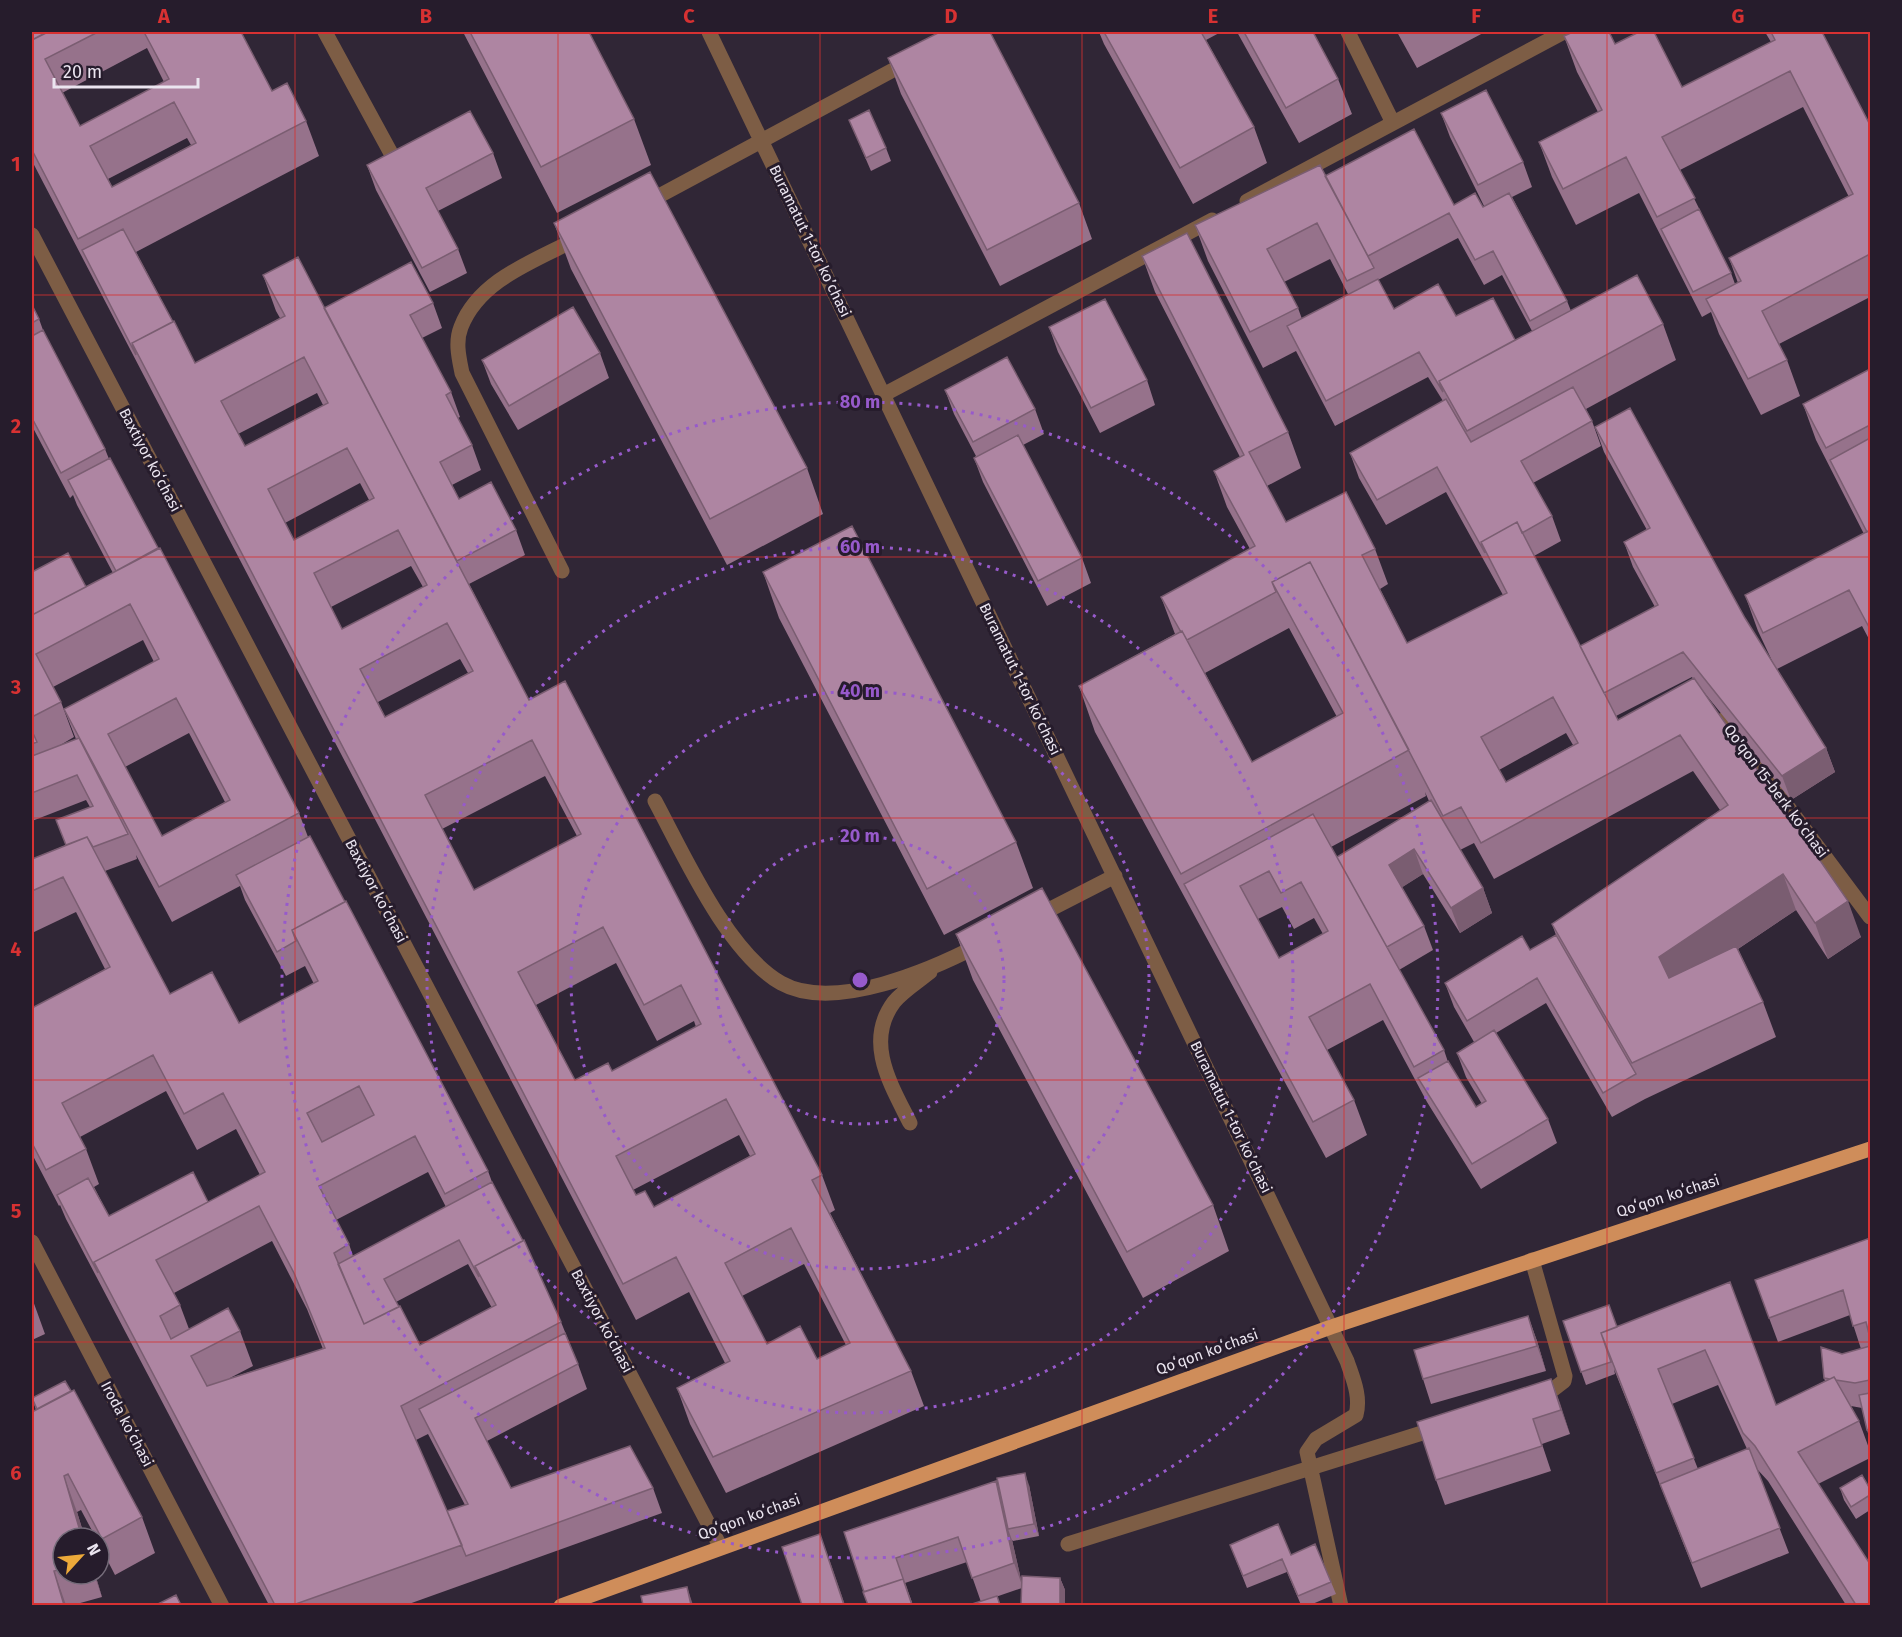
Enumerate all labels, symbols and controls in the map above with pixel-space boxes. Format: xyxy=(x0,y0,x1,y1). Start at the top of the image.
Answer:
text: A xyxy=(157,4,171,28)
text: B xyxy=(420,4,432,28)
text: C xyxy=(683,4,695,28)
text: D xyxy=(944,4,958,28)
text: E xyxy=(1208,4,1218,28)
text: F xyxy=(1471,4,1481,28)
text: G xyxy=(1732,4,1744,28)
scale bar xyxy=(54,51,198,89)
text: 20 m xyxy=(63,61,102,83)
text: 1 xyxy=(11,152,21,176)
street label: Buramatut 1-tor koʼchasi xyxy=(765,162,855,320)
text: 80 m xyxy=(840,391,880,413)
street label: Baxtiyor koʻchasi xyxy=(115,405,185,515)
text: 2 xyxy=(11,414,21,438)
text: 60 m xyxy=(840,536,880,558)
street label: Buramatut 1-tor koʼchasi xyxy=(975,600,1065,758)
text: 3 xyxy=(10,675,21,699)
text: 40 m xyxy=(840,680,880,702)
street label: Qo'qon 15-berk koʼchasi xyxy=(1720,721,1832,861)
text: 20 m xyxy=(840,825,880,847)
street label: Baxtiyor koʻchasi xyxy=(341,836,411,946)
text: 4 xyxy=(10,937,22,961)
centre of rings xyxy=(850,970,870,990)
street label: Buramatut 1-tor koʼchasi xyxy=(1186,1038,1276,1196)
street label: Qoʻqon koʻchasi xyxy=(1614,1171,1722,1221)
text: 5 xyxy=(11,1199,22,1223)
street label: Baxtiyor koʻchasi xyxy=(567,1266,637,1376)
street label: Qoʻqon koʻchasi xyxy=(1154,1325,1260,1379)
street label: Iroda koʻchasi xyxy=(97,1378,157,1470)
text: 6 xyxy=(10,1461,22,1485)
street label: Qoʻqon koʻchasi xyxy=(696,1490,802,1544)
north arrow xyxy=(51,1526,111,1586)
text: N xyxy=(83,1540,105,1558)

